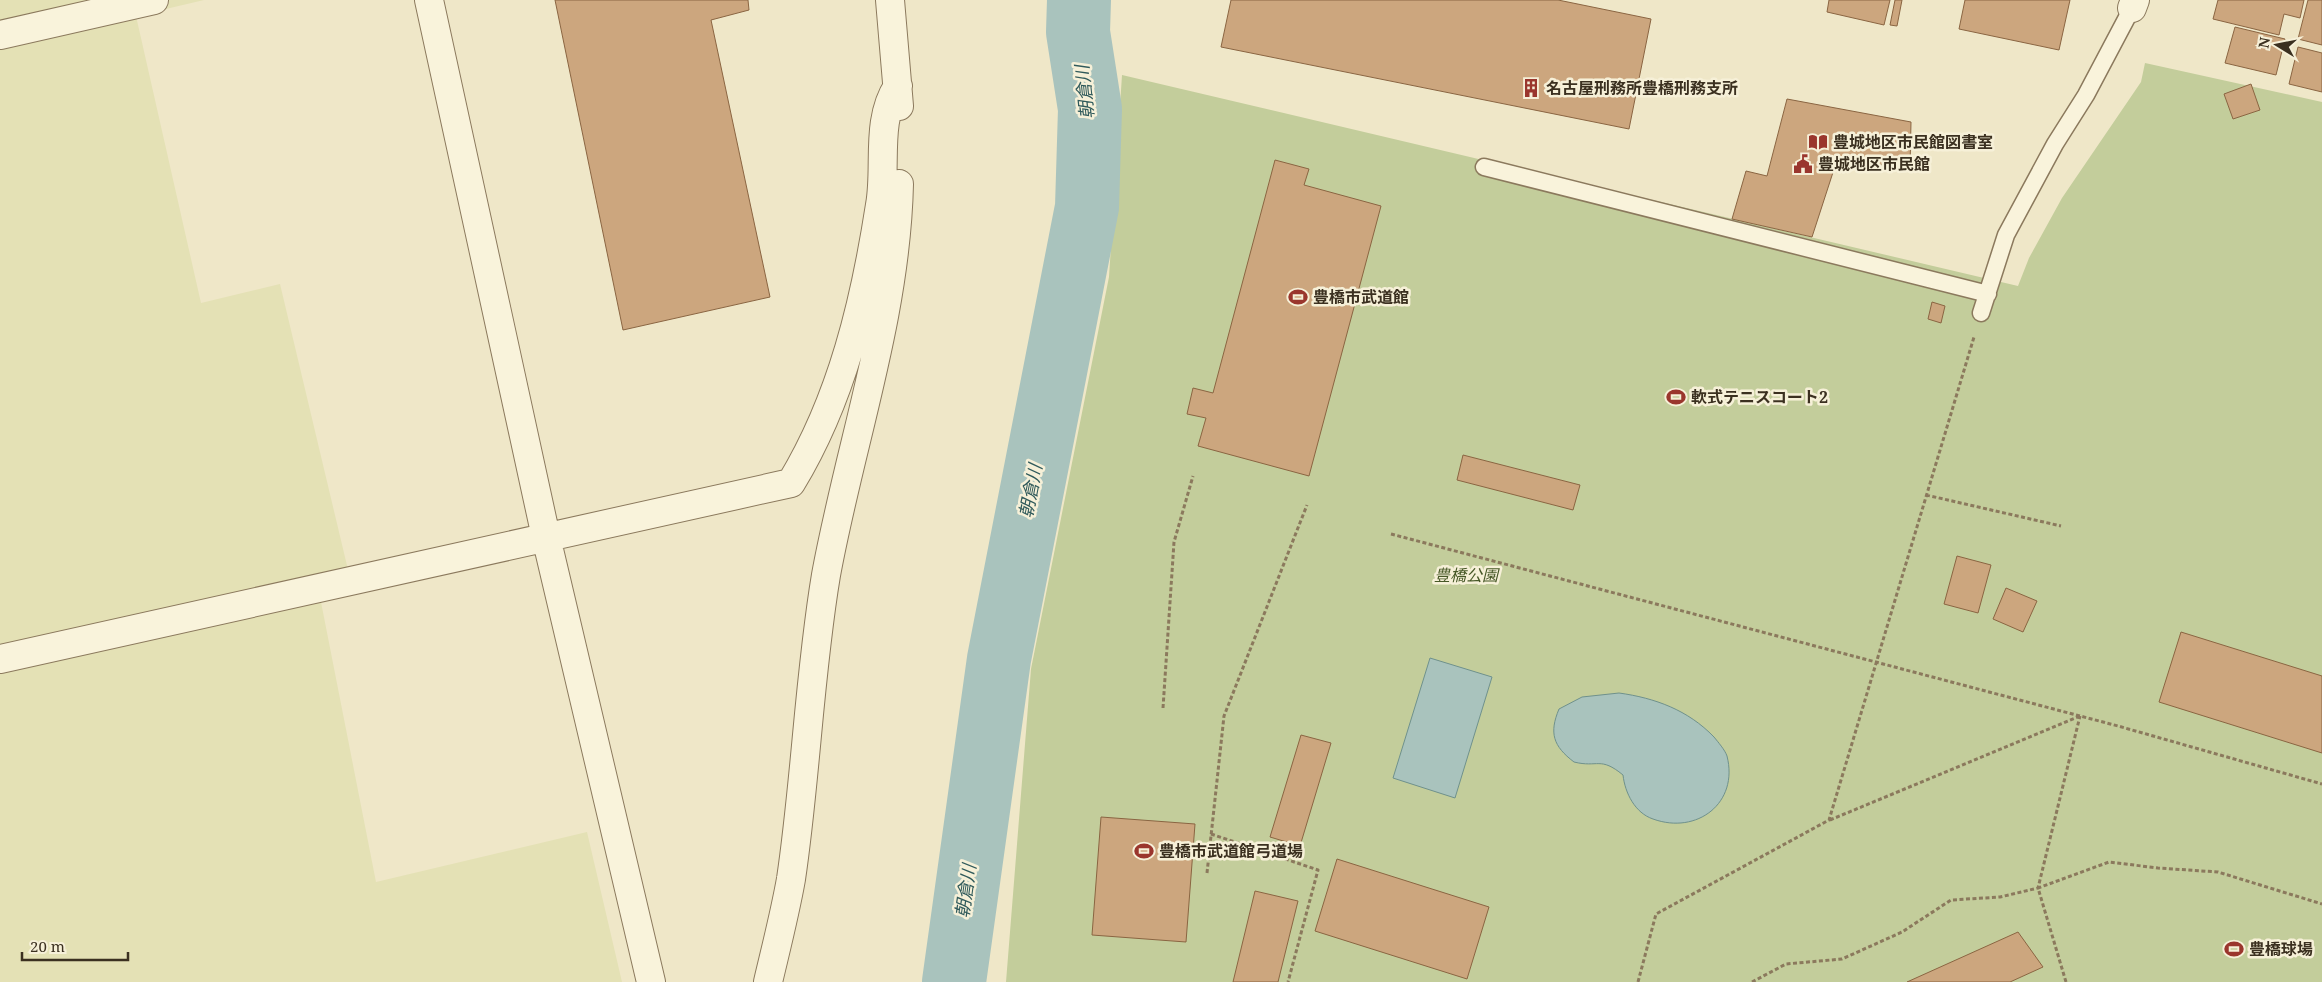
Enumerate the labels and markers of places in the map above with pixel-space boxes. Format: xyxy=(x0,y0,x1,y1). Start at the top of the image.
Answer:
building icon: 名古屋刑務所豊橋刑務支所 xyxy=(1520,77,1542,99)
place label: 名古屋刑務所豊橋刑務支所 xyxy=(1546,77,1738,99)
library icon: 豊城地区市民館図書室 xyxy=(1807,131,1829,153)
place label: 豊城地区市民館図書室 xyxy=(1833,131,1993,153)
public building icon: 豊城地区市民館 xyxy=(1792,153,1814,175)
place label: 豊城地区市民館 xyxy=(1818,153,1930,175)
sports icon: 豊橋市武道館 xyxy=(1287,286,1309,308)
place label: 豊橋市武道館 xyxy=(1313,286,1409,308)
sports icon: 軟式テニスコート2 xyxy=(1665,386,1687,408)
place label: 軟式テニスコート2 xyxy=(1691,386,1828,408)
sports icon: 豊橋市武道館弓道場 xyxy=(1133,840,1155,862)
place label: 豊橋市武道館弓道場 xyxy=(1159,840,1303,862)
sports icon: 豊橋球場 xyxy=(2223,938,2245,960)
place label: 豊橋球場 xyxy=(2249,938,2313,960)

